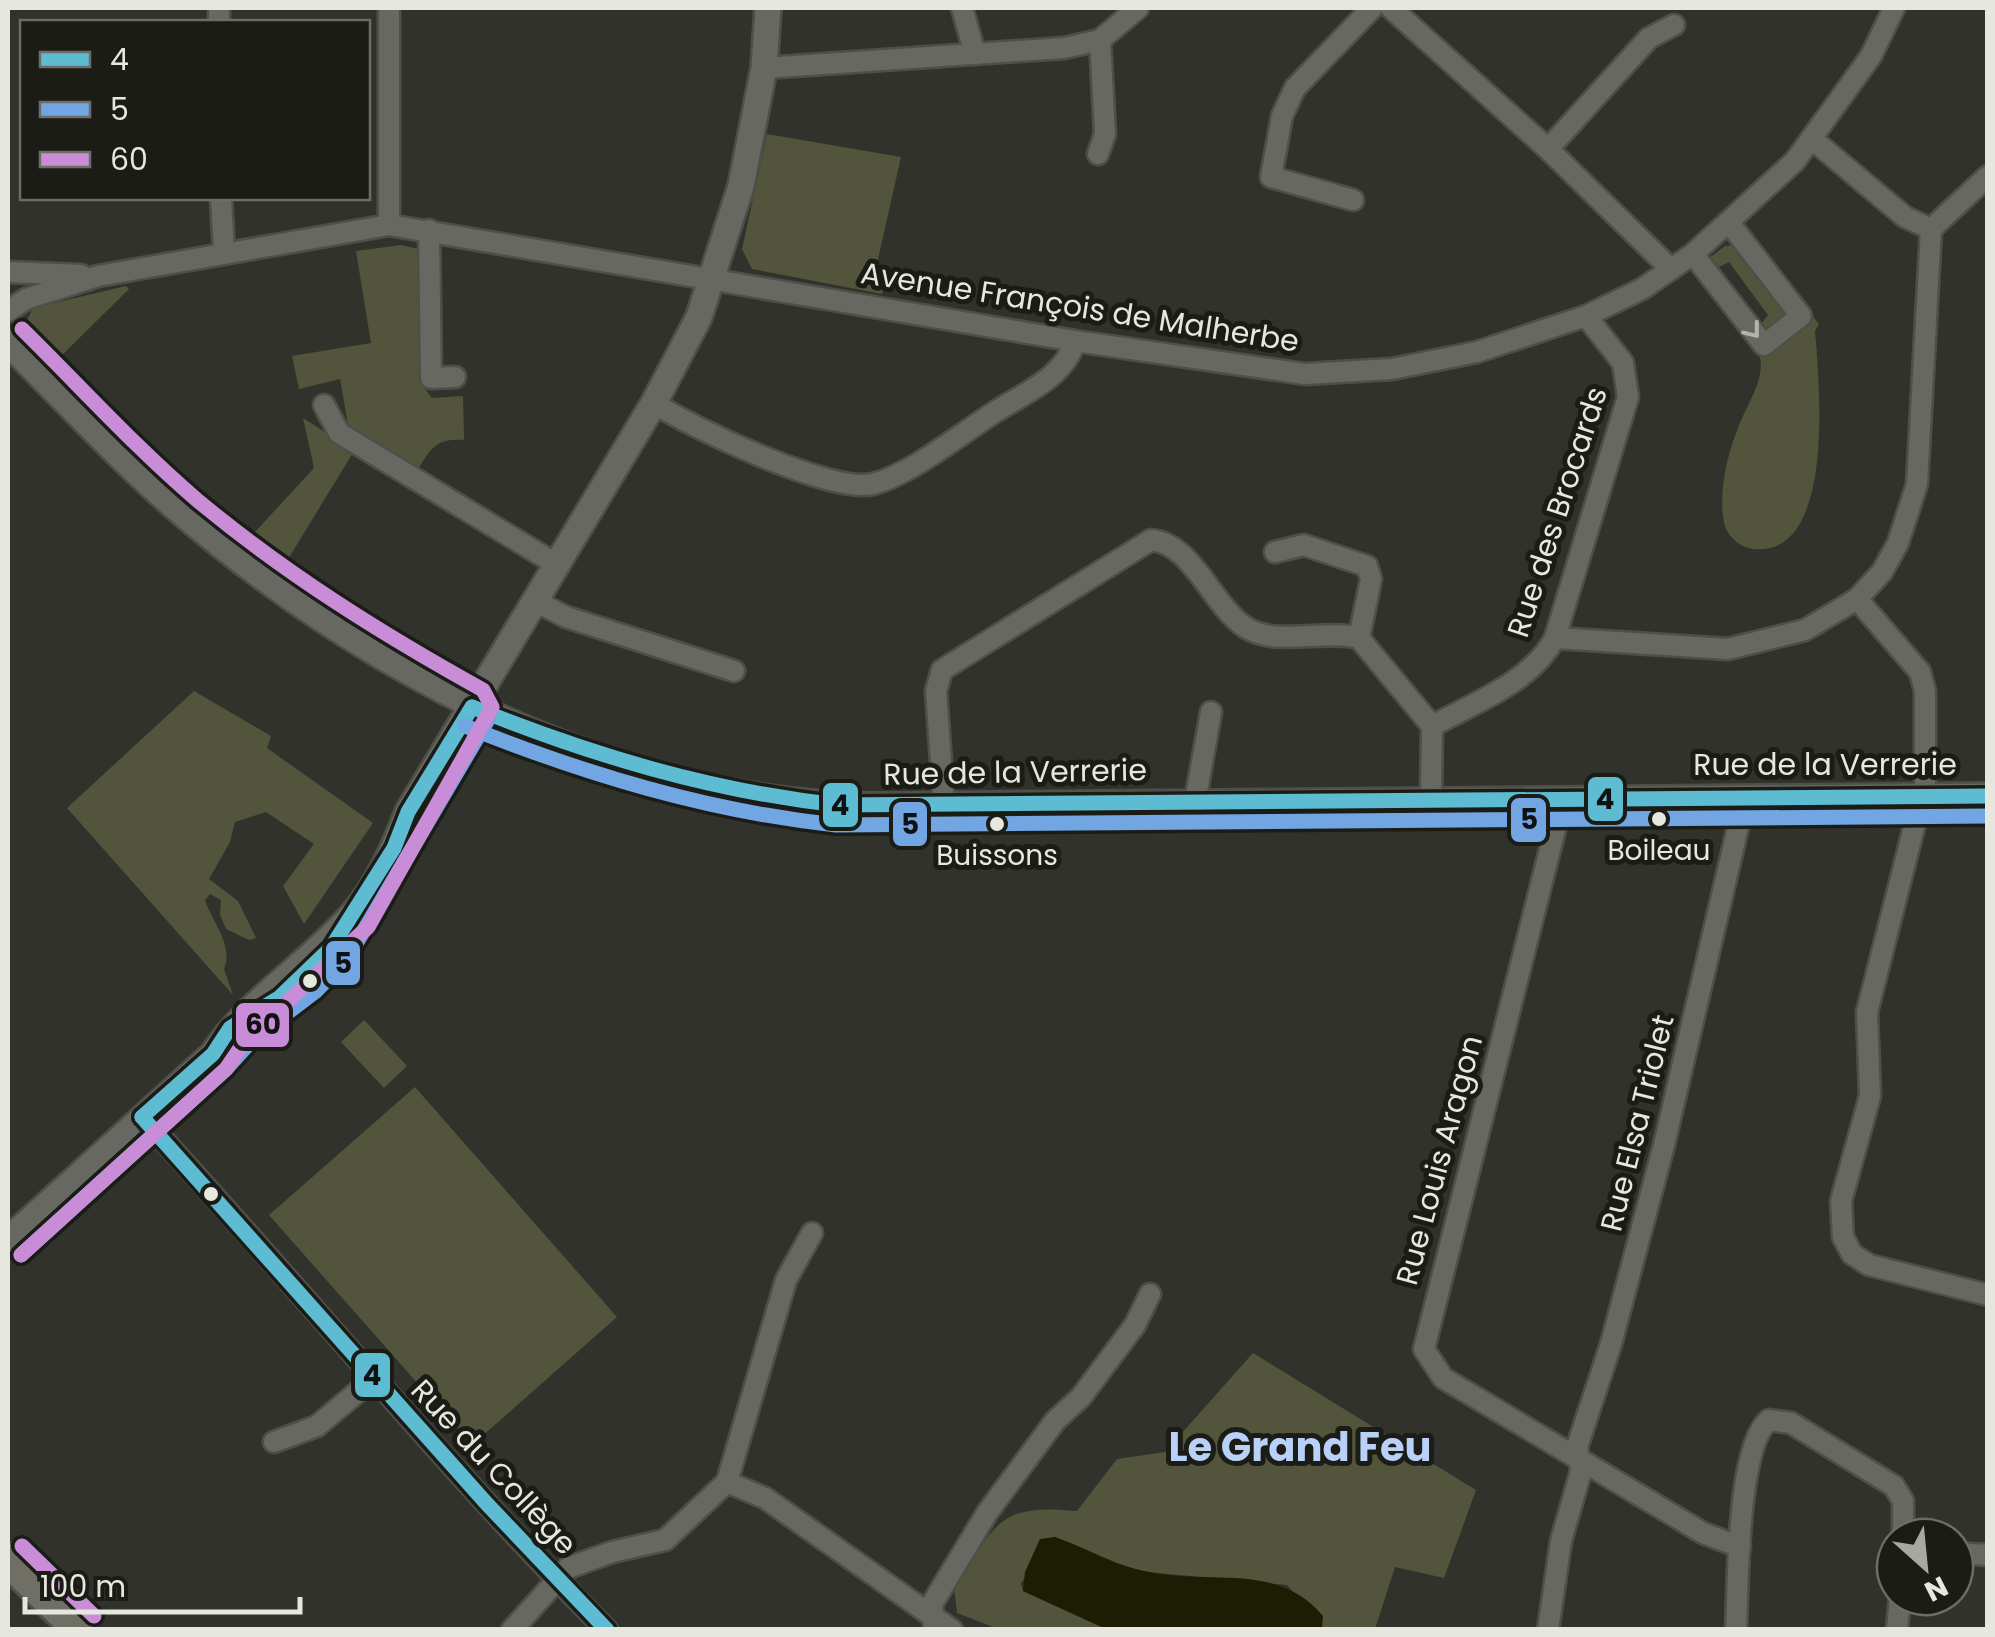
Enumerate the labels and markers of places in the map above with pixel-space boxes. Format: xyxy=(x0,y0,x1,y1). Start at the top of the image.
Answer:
marker: Boileau xyxy=(1649,809,1669,829)
marker: Buissons xyxy=(987,814,1007,834)
place label: Boileau xyxy=(1607,831,1711,870)
place label: Buissons xyxy=(936,836,1058,875)
unlabelled marker xyxy=(300,971,320,991)
unlabelled marker xyxy=(201,1184,221,1204)

